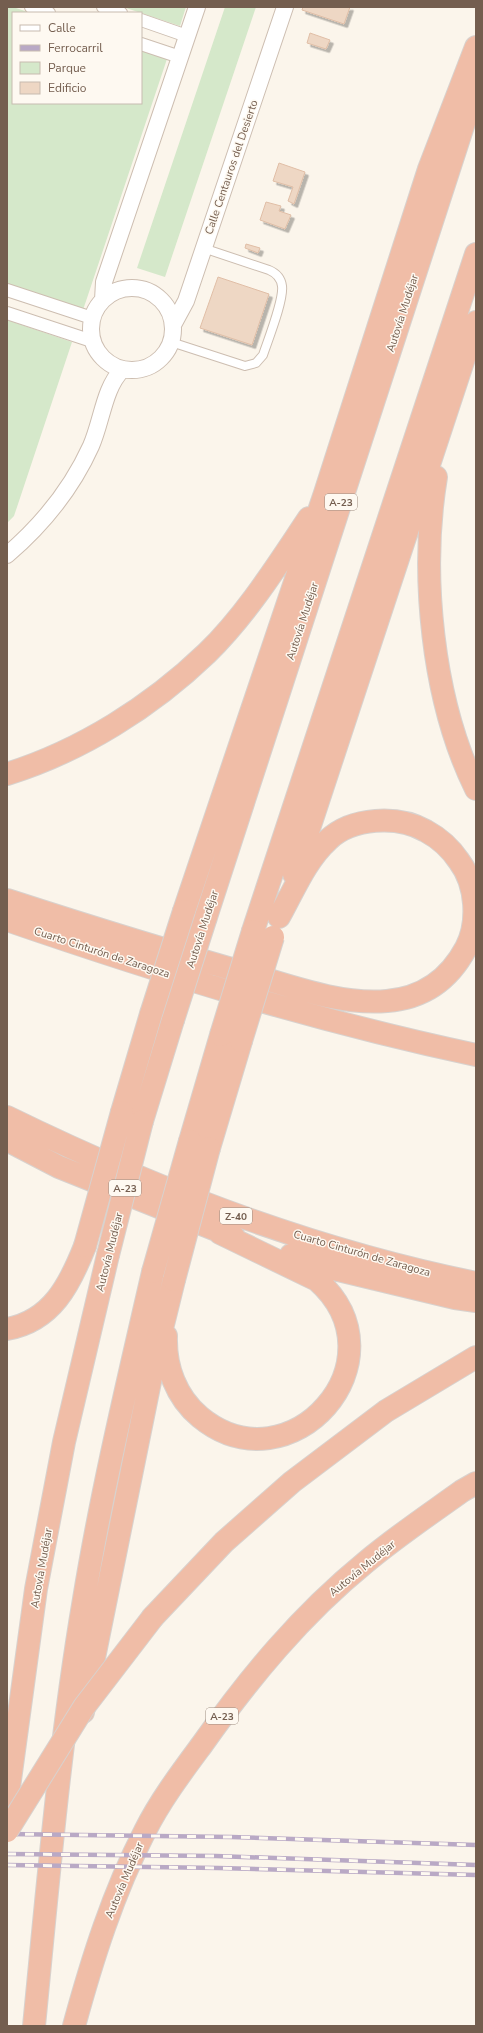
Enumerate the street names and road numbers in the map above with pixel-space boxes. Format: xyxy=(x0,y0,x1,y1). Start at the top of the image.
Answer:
street label: Calle Centauros del Desierto xyxy=(201,98,262,236)
street label: Autovía Mudéjar xyxy=(383,272,422,354)
road number: A-23 xyxy=(325,494,357,510)
street label: Autovía Mudéjar xyxy=(283,580,322,662)
street label: Autovía Mudéjar xyxy=(183,888,222,970)
street label: Cuarto Cinturón de Zaragoza xyxy=(32,923,172,982)
road number: A-23 xyxy=(109,1180,141,1196)
road number: Z-40 xyxy=(220,1208,252,1224)
street label: Autovía Mudéjar xyxy=(92,1211,127,1293)
street label: Cuarto Cinturón de Zaragoza xyxy=(292,1227,432,1280)
street label: Autovía Mudéjar xyxy=(27,1527,56,1609)
street label: Autovía Mudéjar xyxy=(326,1537,399,1600)
road number: A-23 xyxy=(206,1708,238,1724)
street label: Autovía Mudéjar xyxy=(102,1840,147,1920)

